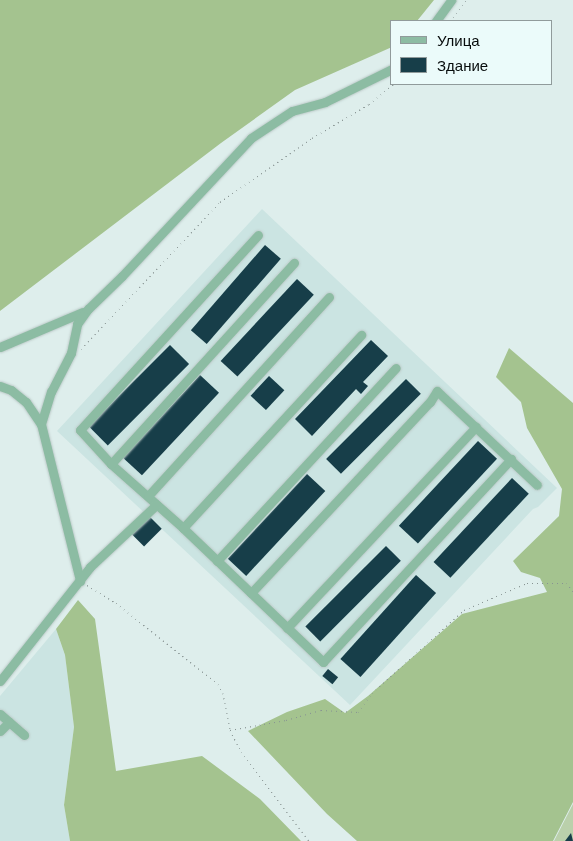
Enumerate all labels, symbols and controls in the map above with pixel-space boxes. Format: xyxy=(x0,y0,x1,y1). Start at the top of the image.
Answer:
legend xyxy=(390,20,553,85)
text: Улица xyxy=(437,31,480,49)
text: Здание xyxy=(437,56,488,74)

